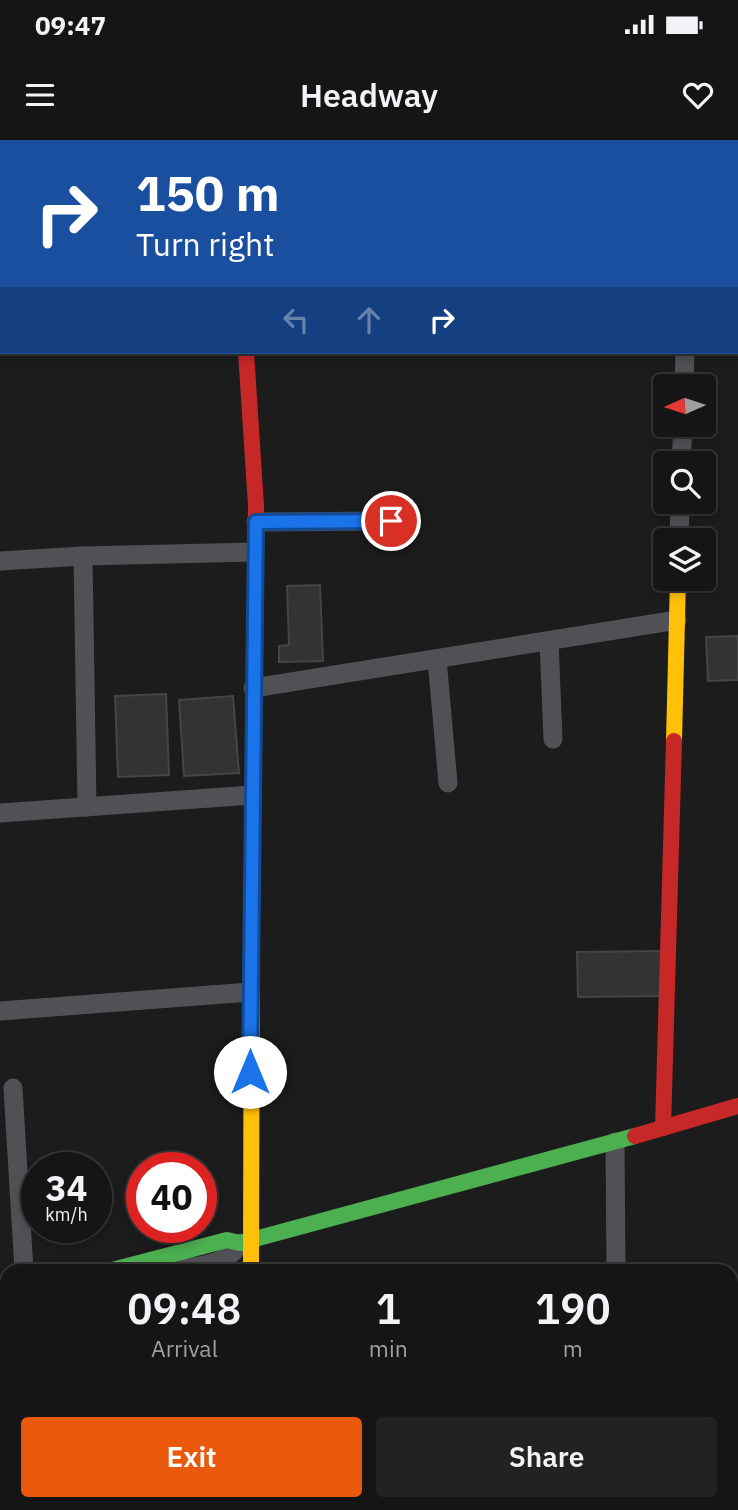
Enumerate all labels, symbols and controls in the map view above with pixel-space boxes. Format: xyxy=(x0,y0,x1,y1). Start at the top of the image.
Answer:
text: 09:47 xyxy=(35,8,106,42)
text: Headway xyxy=(300,74,438,116)
icon: menu xyxy=(21,76,59,114)
icon: heart xyxy=(679,76,717,114)
text: 150 m xyxy=(136,161,280,224)
icon: right xyxy=(21,168,112,259)
text: Turn right xyxy=(136,223,274,265)
icon: left xyxy=(277,301,315,339)
icon: ahead xyxy=(350,301,388,339)
icon: right xyxy=(423,301,461,339)
north arrow xyxy=(653,374,716,438)
map controls xyxy=(653,374,716,591)
button: search xyxy=(653,451,716,514)
pin xyxy=(361,491,421,551)
icon: arrive xyxy=(372,502,410,540)
button: layers xyxy=(653,528,716,591)
position arrow xyxy=(213,1035,287,1109)
speed limit sign: 40 xyxy=(126,1152,217,1243)
text: 34 xyxy=(45,1165,88,1211)
text: km/h xyxy=(45,1203,88,1226)
text: 09:48 xyxy=(127,1281,242,1336)
text: 1 xyxy=(376,1281,401,1336)
text: 190 xyxy=(535,1281,611,1336)
text: Arrival xyxy=(151,1333,218,1363)
text: min xyxy=(369,1333,408,1363)
text: m xyxy=(563,1333,583,1363)
button: Exit xyxy=(21,1417,362,1497)
button: Share xyxy=(376,1417,717,1497)

